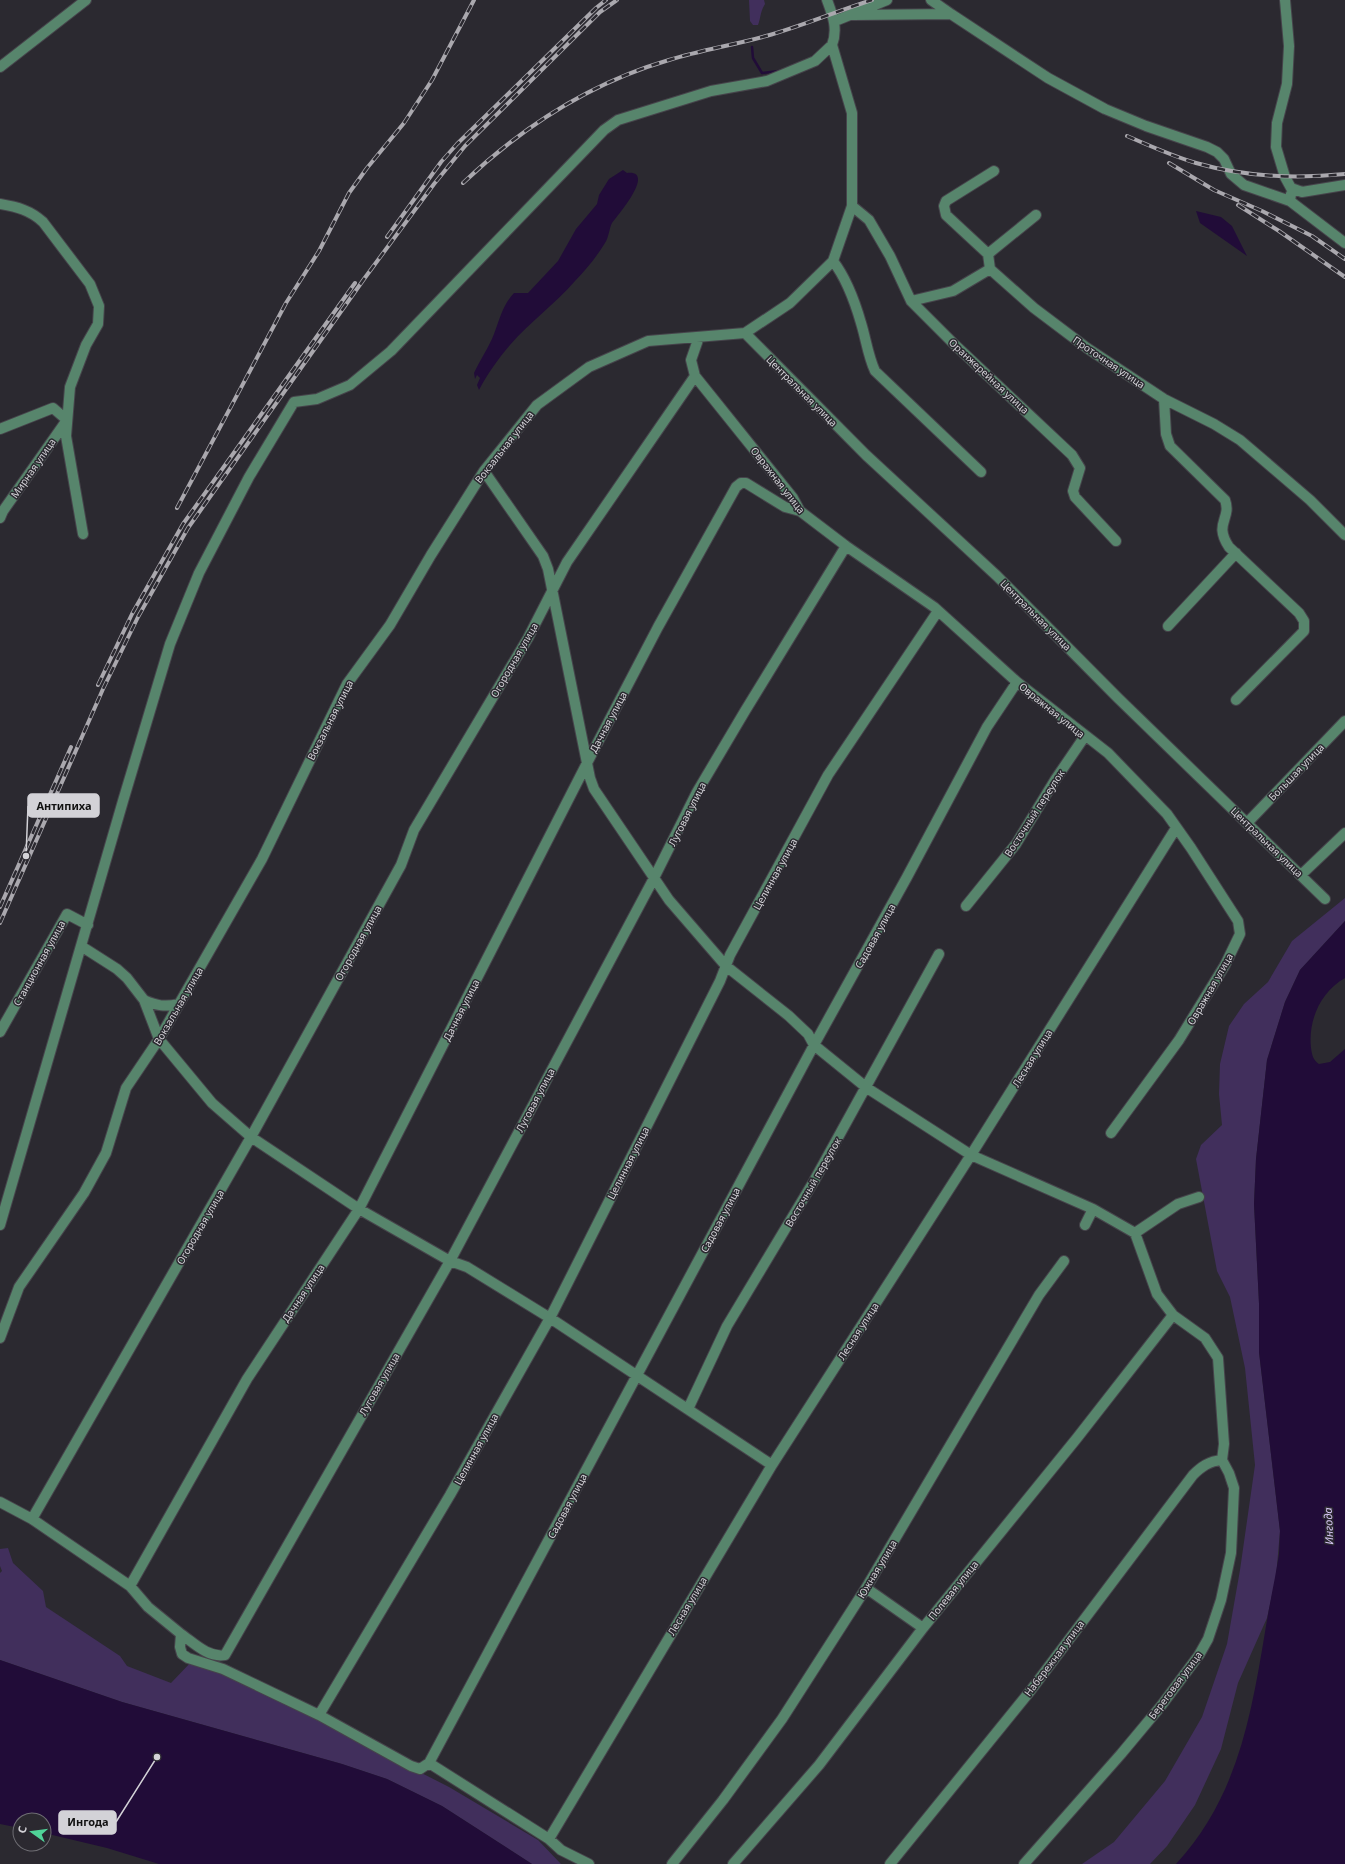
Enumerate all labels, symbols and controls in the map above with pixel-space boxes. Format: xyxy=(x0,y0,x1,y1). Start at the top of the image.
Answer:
street label: Проточная улица xyxy=(1070,333,1148,391)
street label: Оранжерейная улица xyxy=(946,335,1032,417)
street label: Центральная улица xyxy=(763,352,841,430)
street label: Вокзальная улица xyxy=(471,408,537,486)
street label: Мирная улица xyxy=(7,435,59,501)
street label: Овражная улица xyxy=(748,444,808,516)
street label: Центральная улица xyxy=(997,576,1075,654)
street label: Огородная улица xyxy=(487,620,541,700)
street label: Вокзальная улица xyxy=(304,678,356,762)
street label: Овражная улица xyxy=(1016,679,1088,741)
street label: Дачная улица xyxy=(586,689,630,755)
street label: Большая улица xyxy=(1265,740,1327,804)
street label: Восточный переулок xyxy=(1001,766,1068,859)
street label: Луговая улица xyxy=(665,780,709,848)
callout: Антипиха xyxy=(28,794,99,817)
text: Антипиха xyxy=(36,798,92,813)
street label: Центральная улица xyxy=(1228,804,1306,880)
street label: Целинная улица xyxy=(750,836,800,912)
street label: Садовая улица xyxy=(851,901,899,971)
street label: Огородная улица xyxy=(331,903,385,983)
street label: Станционная улица xyxy=(10,918,68,1008)
street label: Овражная улица xyxy=(1184,951,1236,1027)
street label: Вокзальная улица xyxy=(150,964,206,1048)
street label: Дачная улица xyxy=(440,977,482,1043)
street label: Лесная улица xyxy=(1009,1026,1055,1090)
street label: Луговая улица xyxy=(512,1066,558,1134)
street label: Целинная улица xyxy=(604,1124,652,1202)
street label: Восточный переулок xyxy=(782,1134,845,1229)
street label: Садовая улица xyxy=(697,1185,743,1255)
street label: Огородная улица xyxy=(173,1187,227,1267)
street label: Дачная улица xyxy=(278,1261,328,1325)
street label: Лесная улица xyxy=(834,1300,882,1362)
street label: Луговая улица xyxy=(355,1350,403,1418)
street label: Целинная улица xyxy=(451,1411,501,1487)
street label: Садовая улица xyxy=(544,1471,590,1541)
water label: Ингода xyxy=(1320,1507,1336,1545)
street label: Южная улица xyxy=(854,1537,900,1601)
street label: Полевая улица xyxy=(925,1557,981,1623)
street label: Лесная улица xyxy=(664,1574,710,1638)
street label: Набережная улица xyxy=(1021,1617,1087,1699)
street label: Береговая улица xyxy=(1145,1648,1205,1722)
callout: Ингода xyxy=(59,1811,116,1834)
north arrow xyxy=(12,1812,52,1852)
text: Ингода xyxy=(67,1814,109,1829)
text: С xyxy=(14,1824,30,1835)

